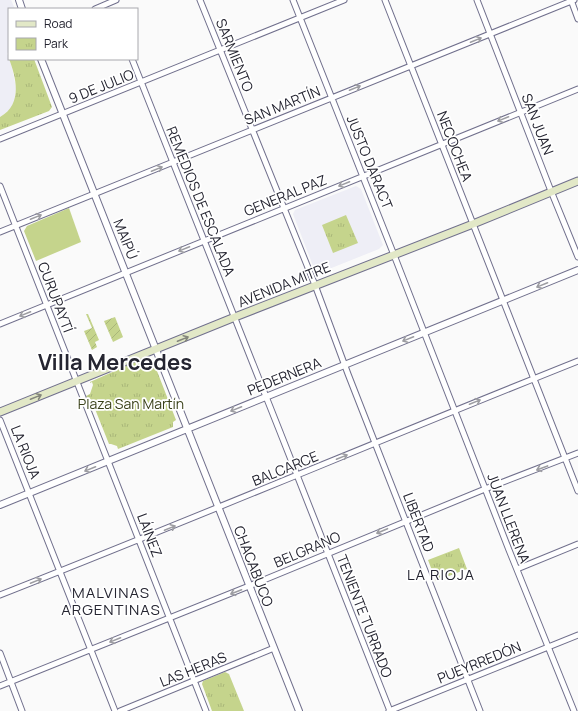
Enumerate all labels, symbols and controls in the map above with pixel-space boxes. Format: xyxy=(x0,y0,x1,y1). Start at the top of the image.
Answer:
legend xyxy=(8,8,138,60)
text: Road xyxy=(44,15,72,32)
street label: SARMIENTO xyxy=(212,16,258,94)
text: Park xyxy=(44,35,69,52)
one-way arrow xyxy=(469,35,481,43)
street label: 9 DE JULIO xyxy=(66,64,136,108)
street label: SAN MARTÍN xyxy=(241,81,323,129)
one-way arrow xyxy=(349,84,361,92)
street label: SAN JUAN xyxy=(518,91,558,157)
street label: NECOCHEA xyxy=(433,108,477,184)
street label: JUSTO DARACT xyxy=(343,112,398,212)
one-way arrow xyxy=(497,116,509,124)
street label: REMEDIOS DE ESCALADA xyxy=(162,123,240,279)
one-way arrow xyxy=(150,164,162,172)
street label: GENERAL PAZ xyxy=(241,170,329,220)
one-way arrow xyxy=(338,181,350,188)
one-way arrow xyxy=(30,213,42,221)
street label: MAIPÚ xyxy=(109,216,143,262)
one-way arrow xyxy=(179,246,191,253)
street label: AVENIDA MITRE xyxy=(235,257,333,311)
street label: CURUPAYTÍ xyxy=(34,259,78,335)
one-way arrow xyxy=(536,282,548,290)
one-way arrow xyxy=(20,310,32,318)
one-way arrow xyxy=(176,334,188,342)
one-way arrow xyxy=(403,336,415,343)
district label: Villa Mercedes xyxy=(38,347,192,377)
street label: PEDERNERA xyxy=(244,353,324,399)
one-way arrow xyxy=(30,393,42,401)
park label: Plaza San Martín xyxy=(78,394,184,413)
one-way arrow xyxy=(469,397,481,405)
one-way arrow xyxy=(230,406,242,413)
street label: LA RIOJA xyxy=(7,422,45,482)
street label: BALCARCE xyxy=(249,446,321,490)
one-way arrow xyxy=(336,453,348,460)
one-way arrow xyxy=(536,464,548,472)
one-way arrow xyxy=(84,465,96,473)
street label: JUAN LLERENA xyxy=(483,470,535,566)
street label: LIBERTAD xyxy=(399,490,439,554)
street label: LÁINEZ xyxy=(133,510,167,560)
one-way arrow xyxy=(164,523,176,531)
street label: CHACABUCO xyxy=(230,523,278,609)
street label: BELGRANO xyxy=(271,526,343,572)
one-way arrow xyxy=(376,528,388,535)
street label: TENIENTE TURRADO xyxy=(333,552,397,680)
district label: LA RIOJA xyxy=(407,564,475,585)
one-way arrow xyxy=(30,577,42,584)
district label: MALVINAS ARGENTINAS xyxy=(61,582,161,620)
one-way arrow xyxy=(231,588,243,596)
one-way arrow xyxy=(110,636,122,644)
street label: PUEYRREDÓN xyxy=(434,637,524,687)
street label: LAS HERAS xyxy=(157,647,230,691)

